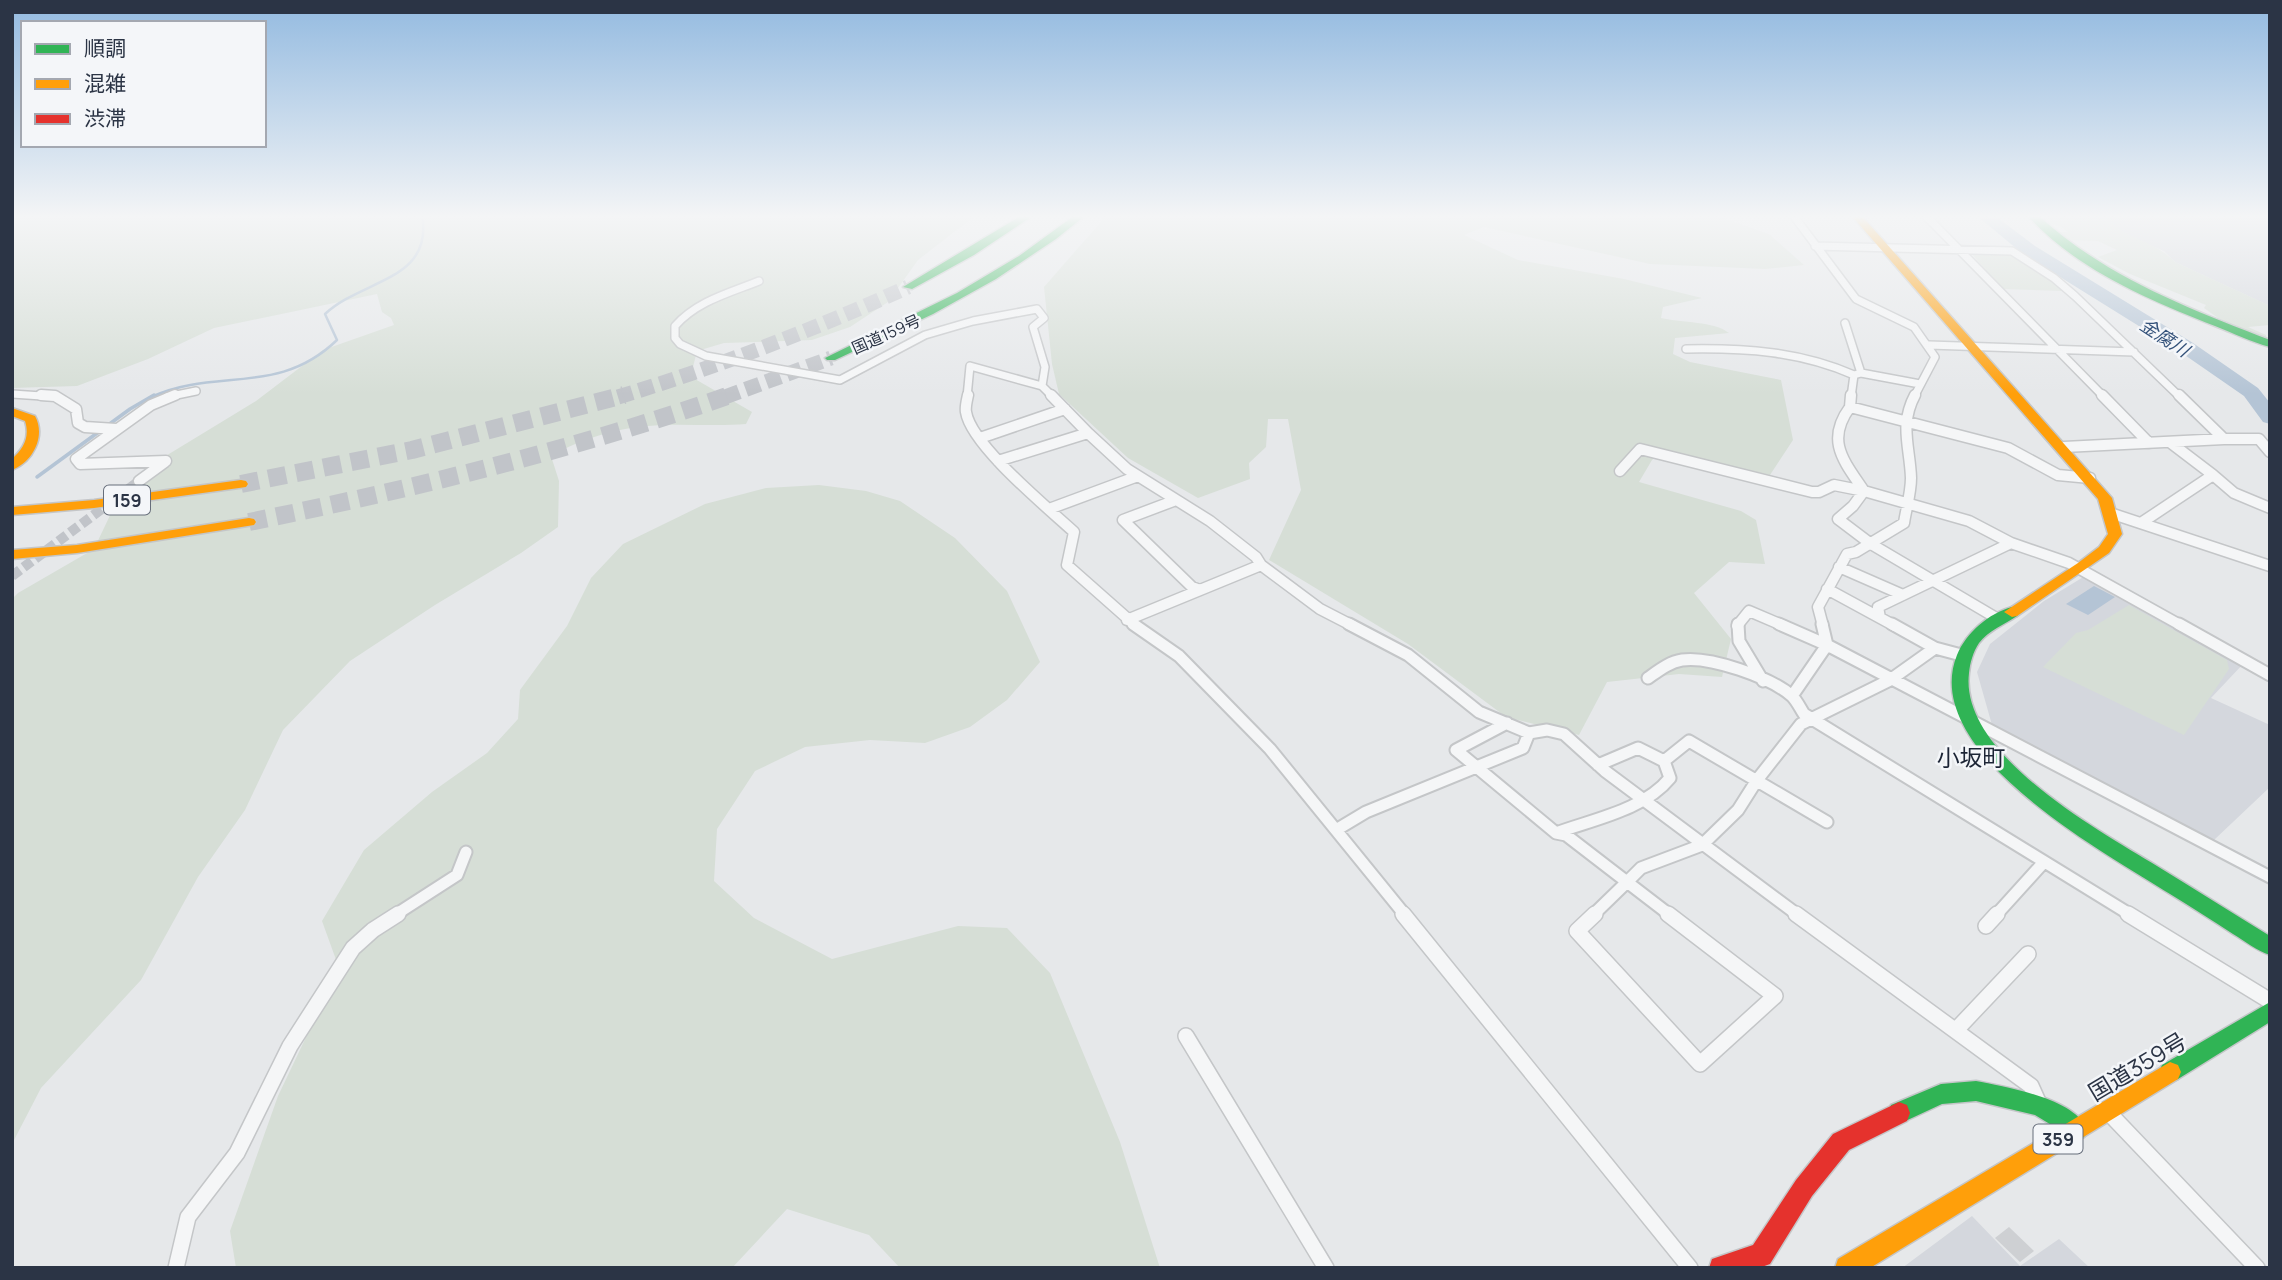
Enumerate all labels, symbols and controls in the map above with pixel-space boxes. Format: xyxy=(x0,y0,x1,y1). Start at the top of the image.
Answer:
legend xyxy=(21,21,266,147)
text: 順調 xyxy=(84,34,126,62)
text: 混雑 xyxy=(84,69,126,97)
text: 渋滞 xyxy=(84,104,126,132)
street label: 国道159号 xyxy=(848,309,924,359)
water label: 金腐川 xyxy=(2136,312,2196,363)
road number: 159 xyxy=(104,486,150,514)
district label: 小坂町 xyxy=(1937,741,2006,773)
street label: 国道359号 xyxy=(2082,1024,2192,1108)
road number: 359 xyxy=(2034,1124,2082,1154)

